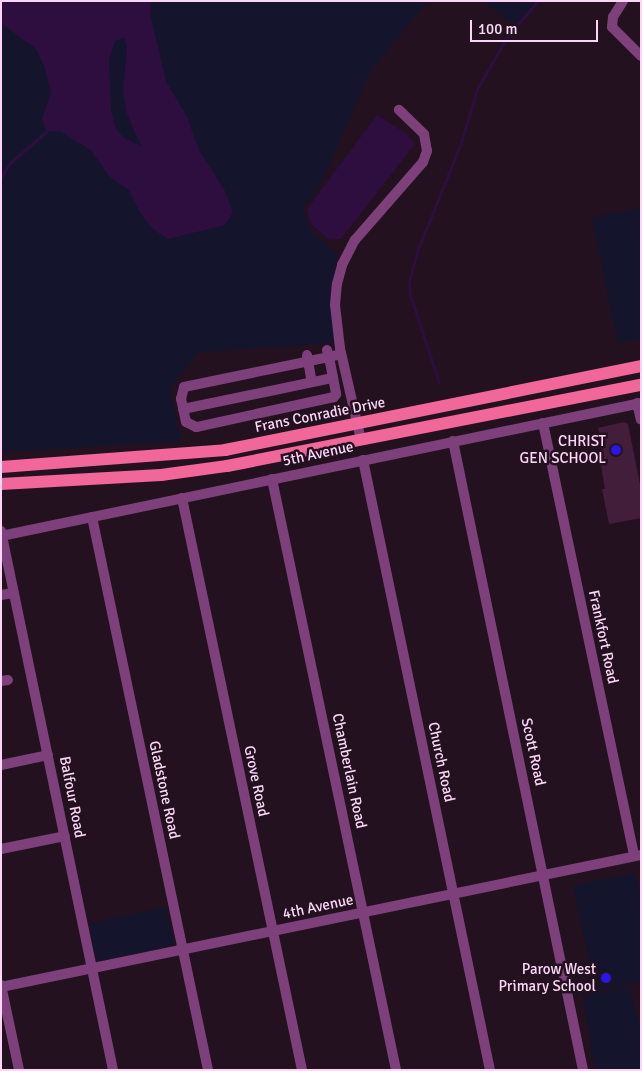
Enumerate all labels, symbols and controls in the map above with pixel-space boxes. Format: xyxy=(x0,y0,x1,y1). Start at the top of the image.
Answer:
scale bar xyxy=(472,10,600,42)
text: 100 m xyxy=(478,20,518,38)
street label: Frans Conradie Drive xyxy=(253,394,387,436)
place label: CHRIST GEN SCHOOL xyxy=(520,432,606,467)
street label: 5th Avenue xyxy=(281,438,355,470)
marker: CHRIST GEN SCHOOL xyxy=(610,444,622,456)
street label: Frankfort Road xyxy=(584,588,622,686)
street label: Chamberlain Road xyxy=(328,712,370,830)
street label: Scott Road xyxy=(517,716,549,788)
street label: Church Road xyxy=(424,720,458,804)
street label: Gladstone Road xyxy=(145,739,183,841)
street label: Grove Road xyxy=(240,744,272,818)
street label: Balfour Road xyxy=(55,755,89,839)
street label: 4th Avenue xyxy=(281,891,355,923)
place label: Parow West Primary School xyxy=(499,960,596,995)
marker: Parow West Primary School xyxy=(600,972,612,984)

